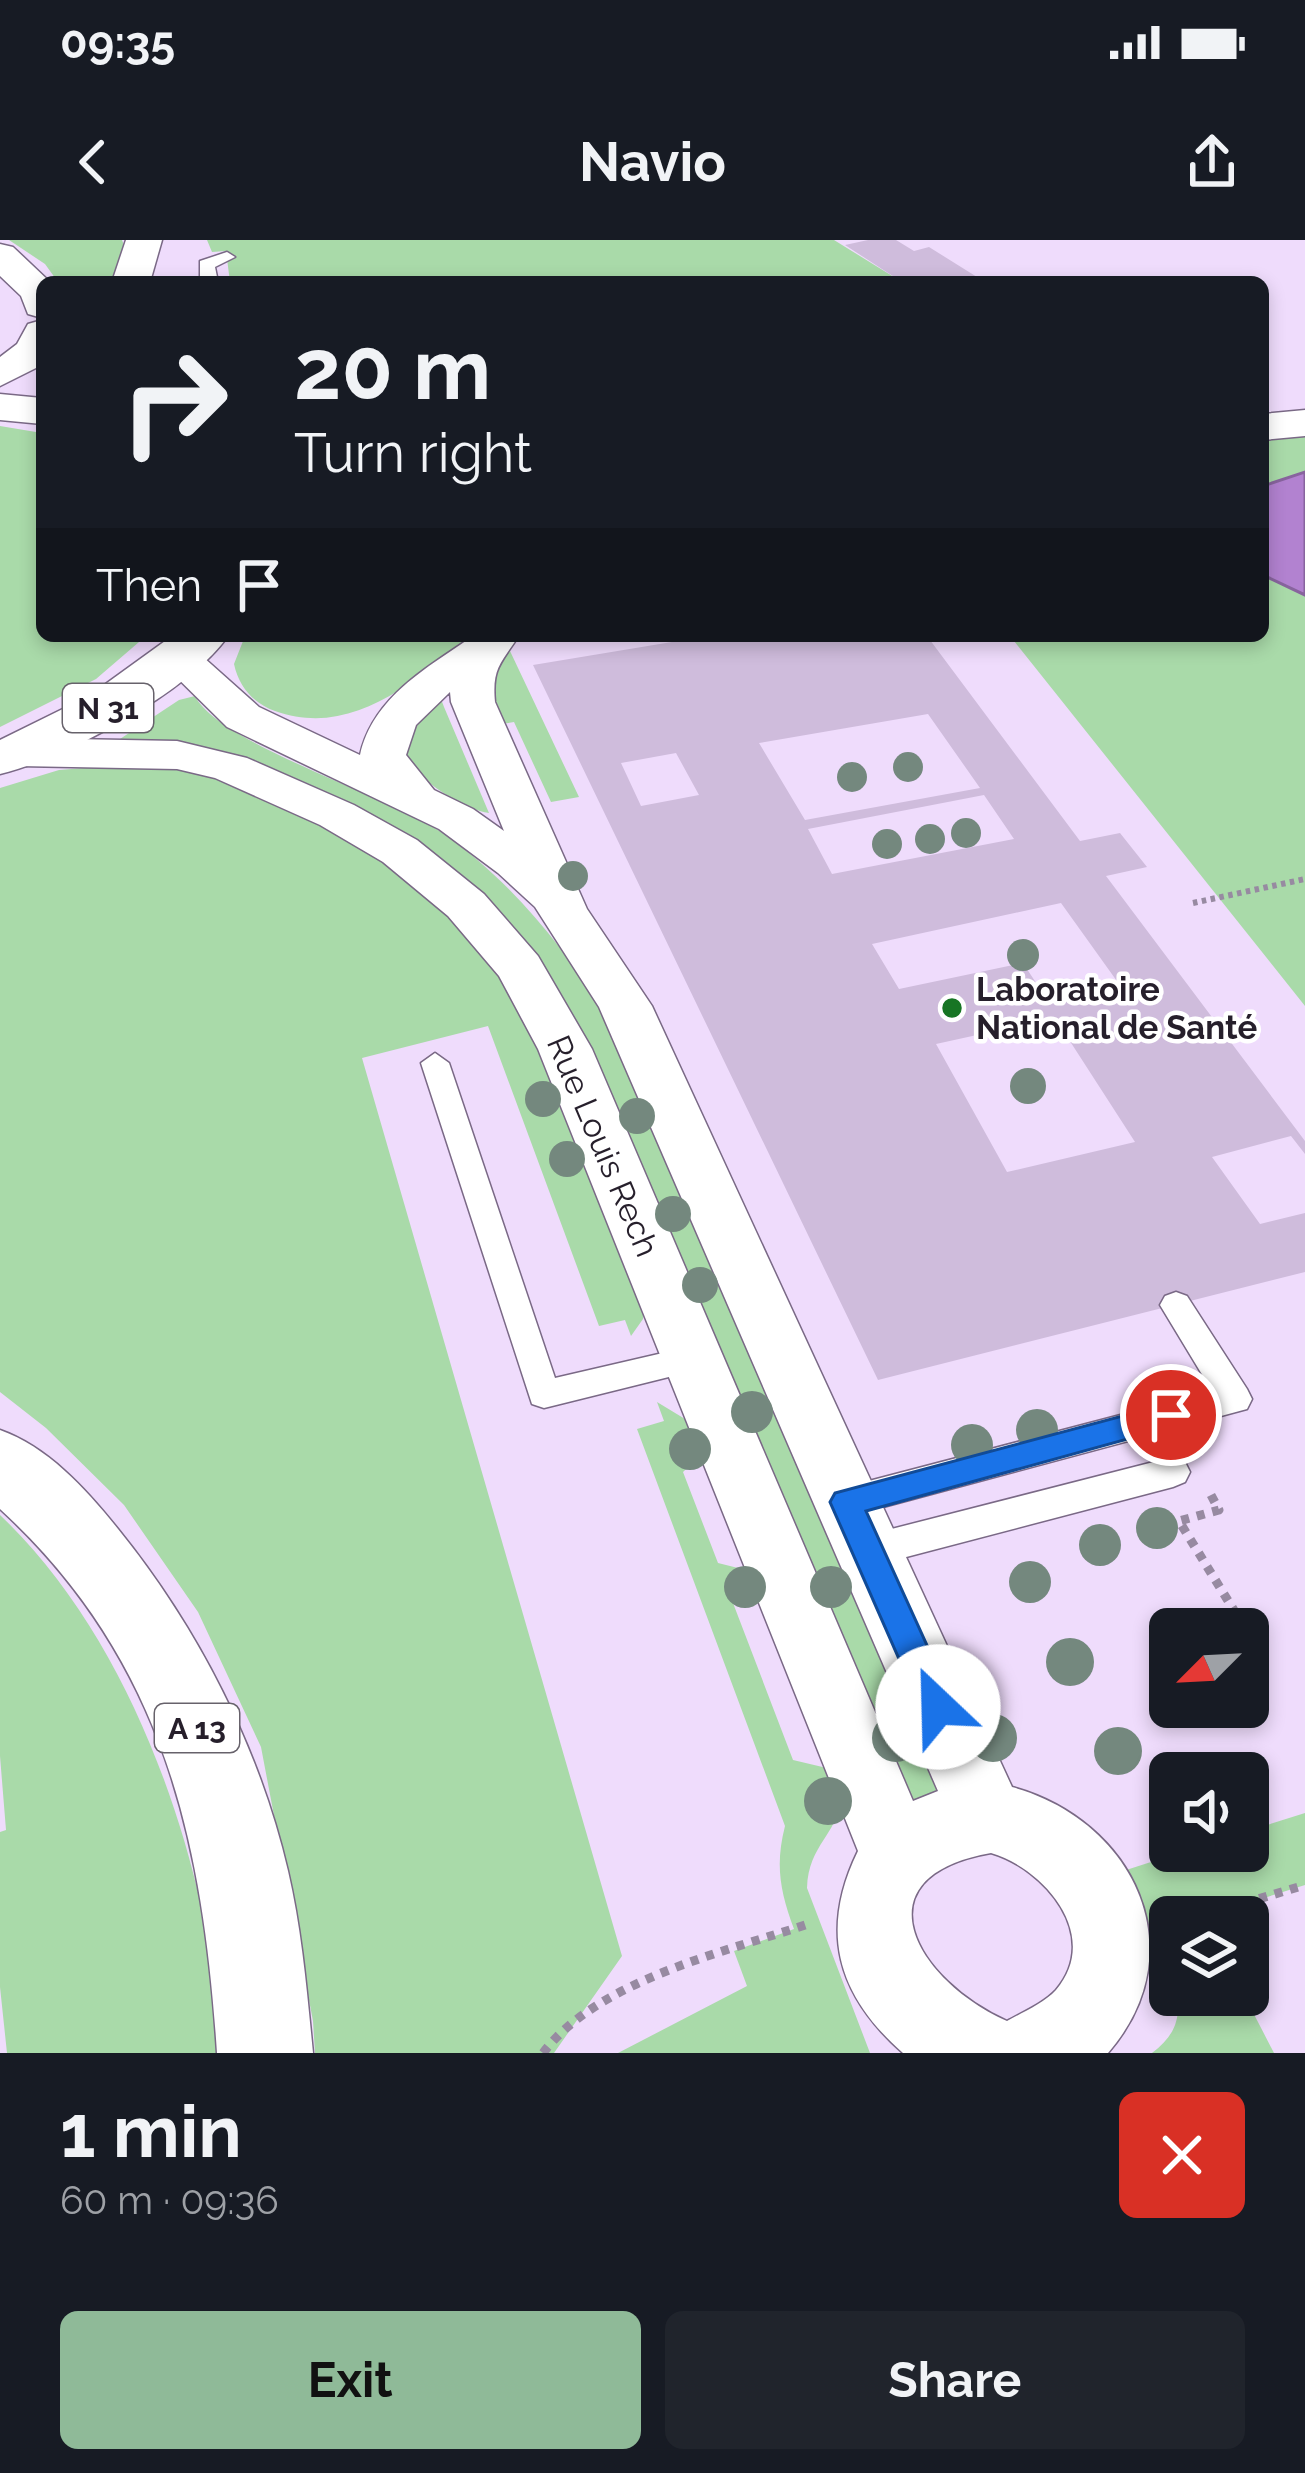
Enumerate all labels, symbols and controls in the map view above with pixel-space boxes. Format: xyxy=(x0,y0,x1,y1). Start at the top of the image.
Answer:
text: 09:35 xyxy=(60,16,175,69)
icon: back xyxy=(60,129,126,195)
icon: share xyxy=(1179,129,1245,195)
text: Navio xyxy=(579,130,726,194)
text: 20 m xyxy=(294,320,491,419)
icon: right xyxy=(96,324,252,480)
text: Turn right xyxy=(294,421,532,485)
icon: arrive xyxy=(226,552,292,618)
text: Then xyxy=(96,559,202,612)
road number: N 31 xyxy=(63,684,153,732)
place label: Laboratoire National de Santé xyxy=(976,970,1258,1047)
marker: Laboratoire National de Santé xyxy=(939,995,965,1021)
street label: Rue Louis Rech xyxy=(539,1030,667,1262)
pin xyxy=(1120,1364,1222,1466)
icon: arrive xyxy=(1138,1382,1204,1448)
north arrow xyxy=(1149,1608,1269,1728)
map controls xyxy=(1149,1608,1269,2016)
position arrow xyxy=(875,1644,1001,1770)
road number: A 13 xyxy=(155,1704,239,1752)
button: sound xyxy=(1149,1752,1269,1872)
button: layers xyxy=(1149,1896,1269,2016)
text: 1 min xyxy=(60,2089,242,2174)
button: close xyxy=(1119,2092,1245,2218)
text: 60 m · 09:36 xyxy=(60,2177,279,2223)
button: Exit xyxy=(60,2311,641,2449)
button: Share xyxy=(665,2311,1245,2449)

